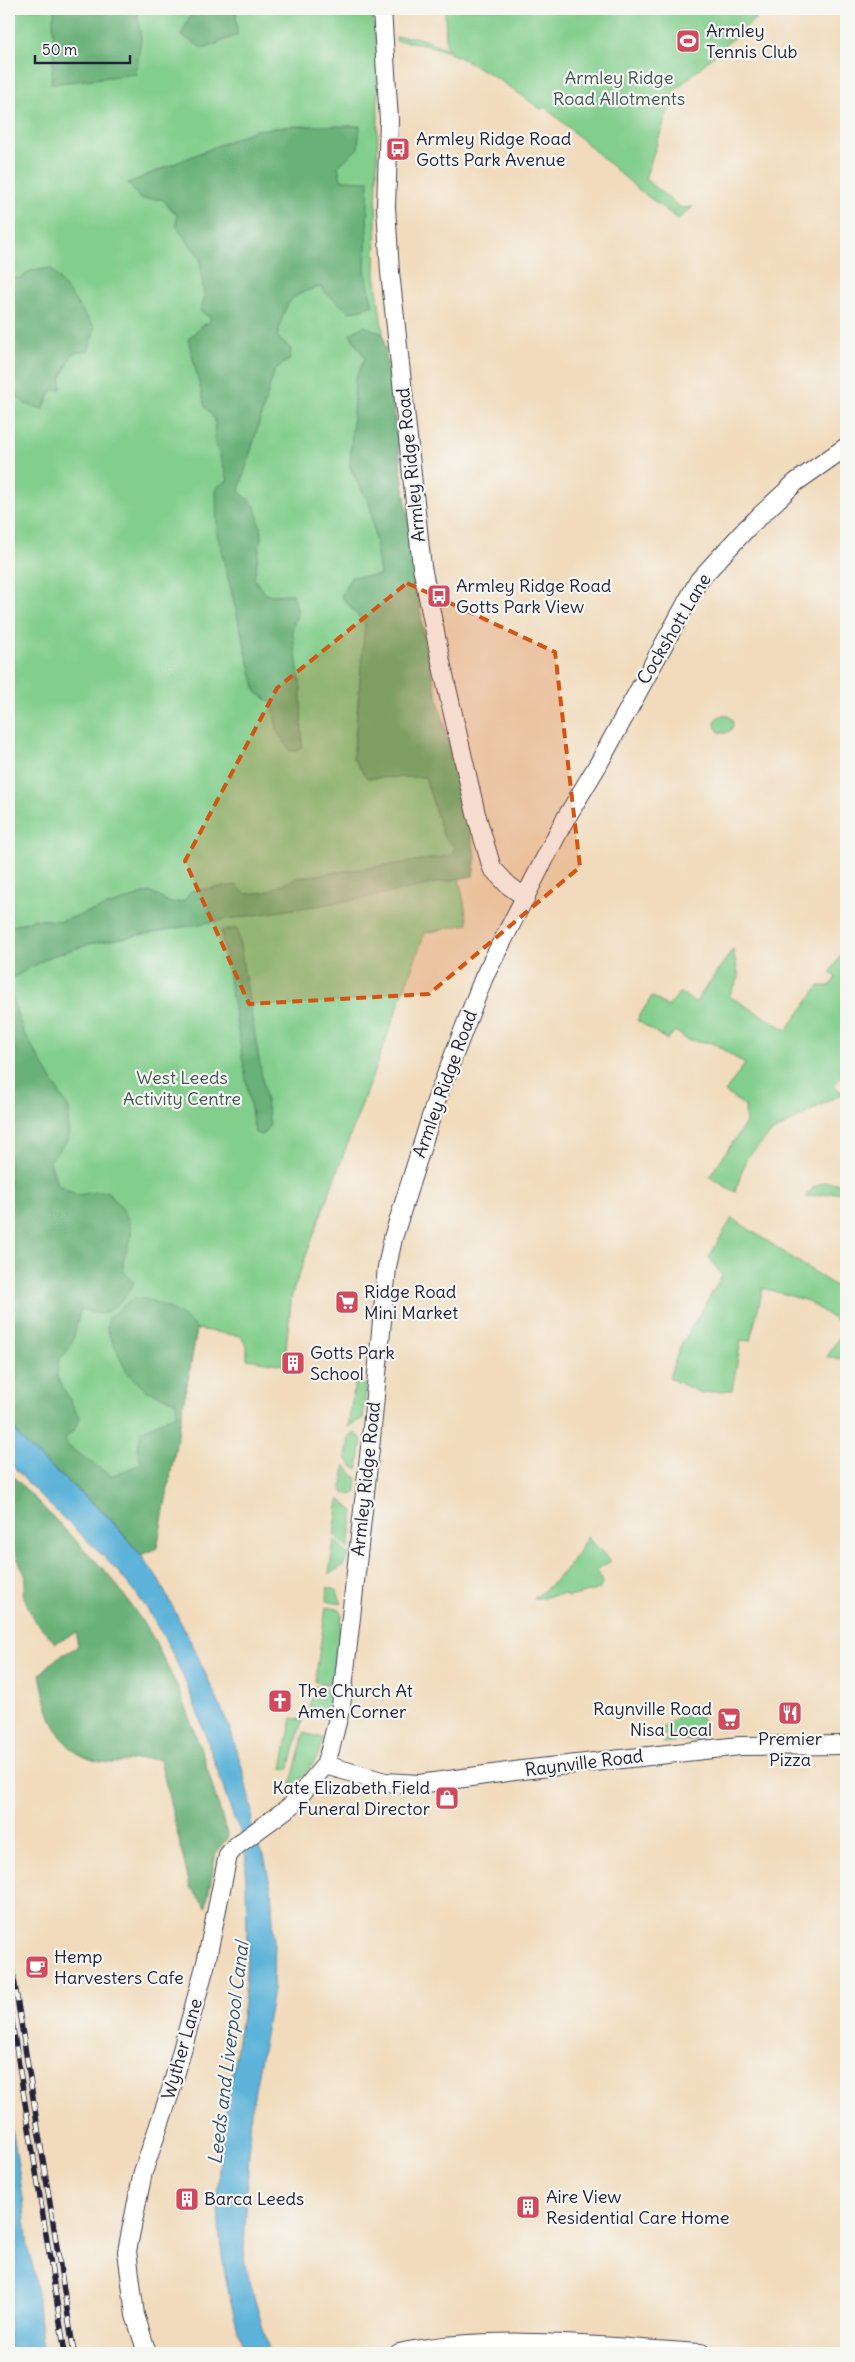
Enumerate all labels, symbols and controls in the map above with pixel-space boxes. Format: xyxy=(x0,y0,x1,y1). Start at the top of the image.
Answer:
place label: Armley Tennis Club xyxy=(706,19,798,63)
sports icon: Armley Tennis Club xyxy=(675,28,701,54)
scale bar xyxy=(35,32,130,64)
text: 50 m xyxy=(42,40,77,59)
park label: Armley Ridge Road Allotments xyxy=(553,66,685,110)
place label: Armley Ridge Road Gotts Park Avenue xyxy=(416,127,572,171)
bus stop icon: Armley Ridge Road Gotts Park Avenue xyxy=(385,136,411,162)
street label: Armley Ridge Road xyxy=(391,386,430,543)
street label: Cockshott Lane xyxy=(631,569,716,688)
place label: Armley Ridge Road Gotts Park View xyxy=(456,574,612,618)
bus stop icon: Armley Ridge Road Gotts Park View xyxy=(426,583,452,609)
street label: Armley Ridge Road xyxy=(407,1007,482,1161)
park label: West Leeds Activity Centre xyxy=(123,1066,241,1110)
place label: Ridge Road Mini Market xyxy=(364,1280,458,1324)
supermarket icon: Ridge Road Mini Market xyxy=(334,1289,360,1315)
place label: Gotts Park School xyxy=(310,1341,395,1385)
building icon: Gotts Park School xyxy=(280,1350,306,1376)
street label: Armley Ridge Road xyxy=(346,1400,385,1557)
place label: The Church At Amen Corner xyxy=(298,1679,413,1723)
church icon: The Church At Amen Corner xyxy=(267,1688,293,1714)
place label: Raynville Road Nisa Local xyxy=(593,1697,712,1741)
restaurant icon: Premier Pizza xyxy=(777,1700,803,1726)
supermarket icon: Raynville Road Nisa Local xyxy=(716,1706,742,1732)
place label: Premier Pizza xyxy=(758,1727,823,1771)
street label: Raynville Road xyxy=(523,1744,645,1781)
place label: Kate Elizabeth Field Funeral Director xyxy=(273,1776,431,1820)
shop icon: Kate Elizabeth Field Funeral Director xyxy=(434,1785,460,1811)
water label: Leeds and Liverpool Canal xyxy=(202,1938,254,2166)
place label: Hemp Harvesters Cafe xyxy=(54,1945,184,1989)
cafe icon: Hemp Harvesters Cafe xyxy=(24,1954,50,1980)
street label: Wyther Lane xyxy=(156,1996,207,2102)
place label: Aire View Residential Care Home xyxy=(546,2185,729,2229)
building icon: Barca Leeds xyxy=(174,2186,200,2212)
place label: Barca Leeds xyxy=(204,2187,304,2210)
building icon: Aire View Residential Care Home xyxy=(515,2194,541,2220)

